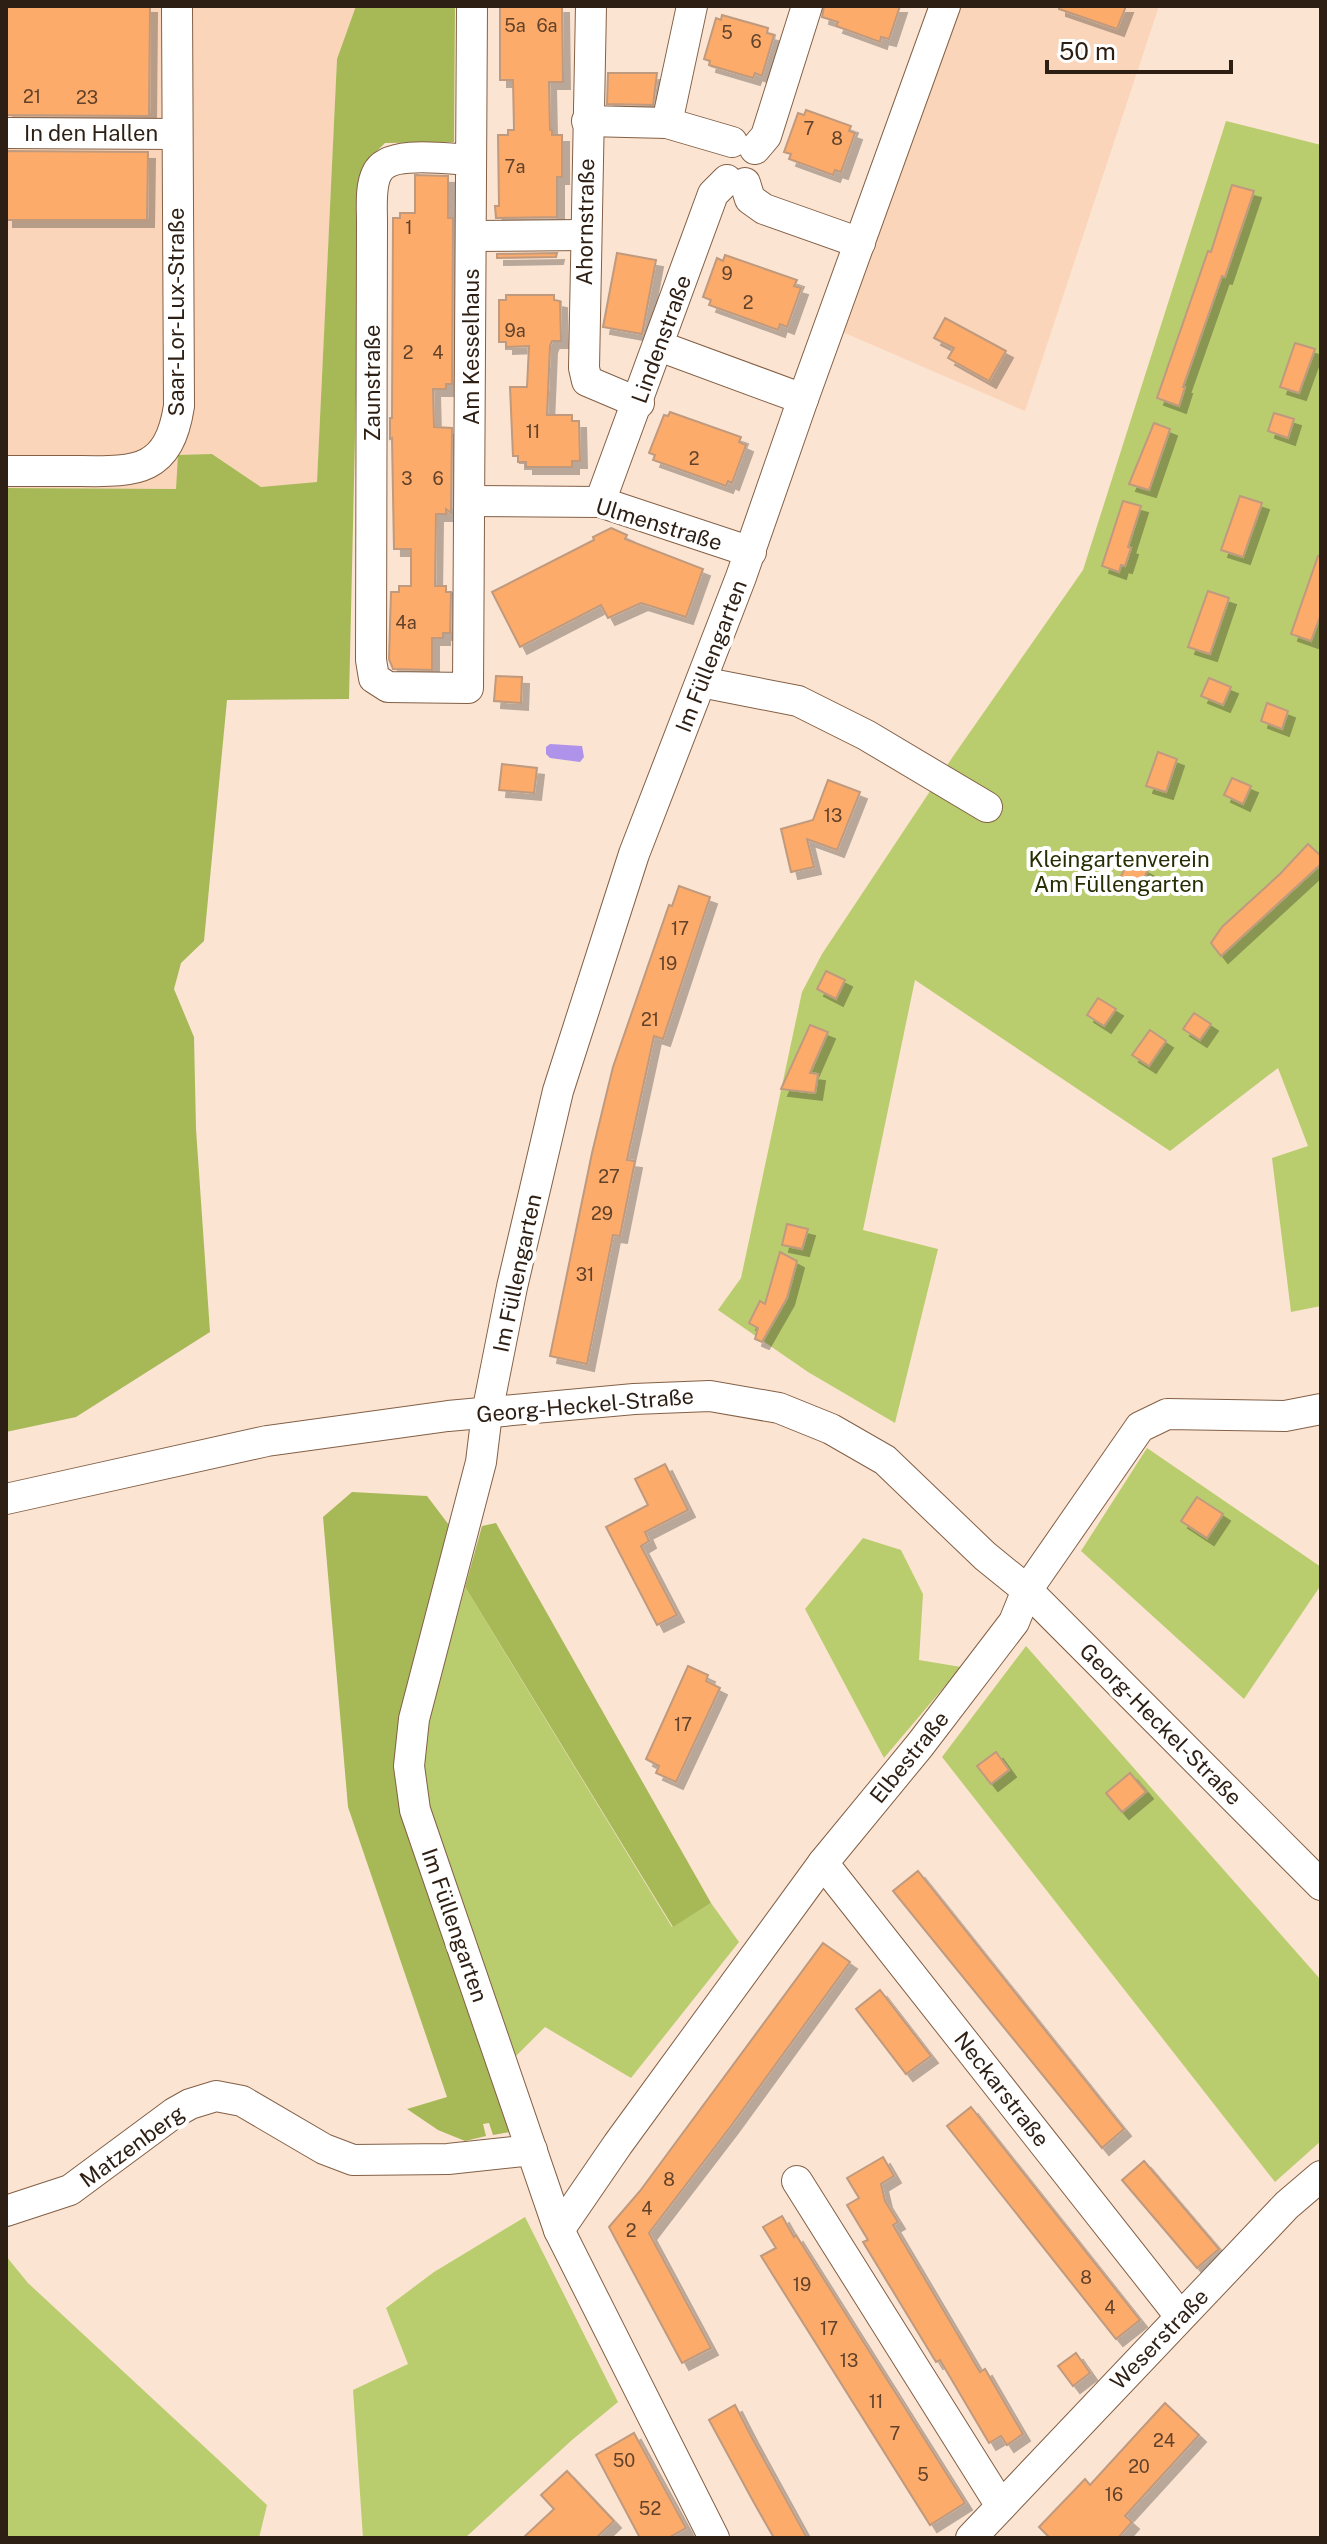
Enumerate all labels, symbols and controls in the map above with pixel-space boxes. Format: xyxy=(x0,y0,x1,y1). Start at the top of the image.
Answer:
house number: 5a xyxy=(504,15,526,36)
house number: 6a xyxy=(536,15,558,36)
house number: 5 xyxy=(721,22,733,43)
scale bar xyxy=(1047,24,1231,74)
house number: 6 xyxy=(750,31,762,52)
text: 50 m xyxy=(1059,37,1116,65)
house number: 21 xyxy=(23,86,41,107)
house number: 23 xyxy=(76,87,98,108)
house number: 7 xyxy=(804,118,814,139)
street label: In den Hallen xyxy=(24,120,158,146)
house number: 8 xyxy=(831,128,843,149)
house number: 7a xyxy=(505,156,525,177)
street label: Ahornstraße xyxy=(571,158,599,286)
street label: Saar-Lor-Lux-Straße xyxy=(163,208,189,416)
house number: 1 xyxy=(405,217,413,238)
house number: 9 xyxy=(721,263,733,284)
street label: Am Kesselhaus xyxy=(458,269,484,425)
street label: Lindenstraße xyxy=(626,271,696,407)
house number: 2 xyxy=(743,292,753,313)
house number: 9a xyxy=(504,320,526,341)
street label: Zaunstraße xyxy=(359,324,385,442)
house number: 2 xyxy=(403,342,413,363)
house number: 4 xyxy=(432,342,444,363)
house number: 11 xyxy=(526,421,540,442)
house number: 2 xyxy=(689,448,699,469)
house number: 3 xyxy=(401,468,413,489)
house number: 6 xyxy=(432,468,444,489)
street label: Ulmenstraße xyxy=(592,492,726,556)
street label: Im Füllengarten xyxy=(670,576,752,736)
house number: 4a xyxy=(395,612,417,633)
house number: 13 xyxy=(824,805,842,826)
park label: Kleingartenverein Am Füllengarten xyxy=(1028,846,1210,897)
house number: 17 xyxy=(671,918,689,939)
house number: 19 xyxy=(659,953,677,974)
house number: 21 xyxy=(641,1009,659,1030)
house number: 27 xyxy=(598,1166,620,1187)
street label: Im Füllengarten xyxy=(488,1191,546,1355)
house number: 29 xyxy=(591,1203,613,1224)
house number: 31 xyxy=(576,1264,594,1285)
street label: Georg-Heckel-Straße xyxy=(475,1383,695,1427)
street label: Georg-Heckel-Straße xyxy=(1075,1638,1247,1810)
street label: Elbestraße xyxy=(864,1706,954,1808)
house number: 17 xyxy=(674,1714,692,1735)
street label: Im Füllengarten xyxy=(416,1845,494,2005)
street label: Neckarstraße xyxy=(949,2026,1055,2152)
street label: Matzenberg xyxy=(75,2099,189,2193)
house number: 8 xyxy=(663,2169,675,2190)
house number: 4 xyxy=(641,2198,653,2219)
house number: 2 xyxy=(626,2220,636,2241)
house number: 8 xyxy=(1080,2267,1092,2288)
house number: 19 xyxy=(793,2274,811,2295)
street label: Weserstraße xyxy=(1105,2283,1213,2395)
house number: 4 xyxy=(1104,2297,1116,2318)
house number: 17 xyxy=(820,2318,838,2339)
house number: 13 xyxy=(840,2350,858,2371)
house number: 11 xyxy=(869,2391,883,2412)
house number: 7 xyxy=(890,2423,900,2444)
house number: 24 xyxy=(1153,2430,1175,2451)
house number: 50 xyxy=(613,2450,635,2471)
house number: 20 xyxy=(1128,2456,1150,2477)
house number: 5 xyxy=(917,2464,929,2485)
house number: 16 xyxy=(1105,2484,1123,2505)
house number: 52 xyxy=(639,2498,661,2519)

